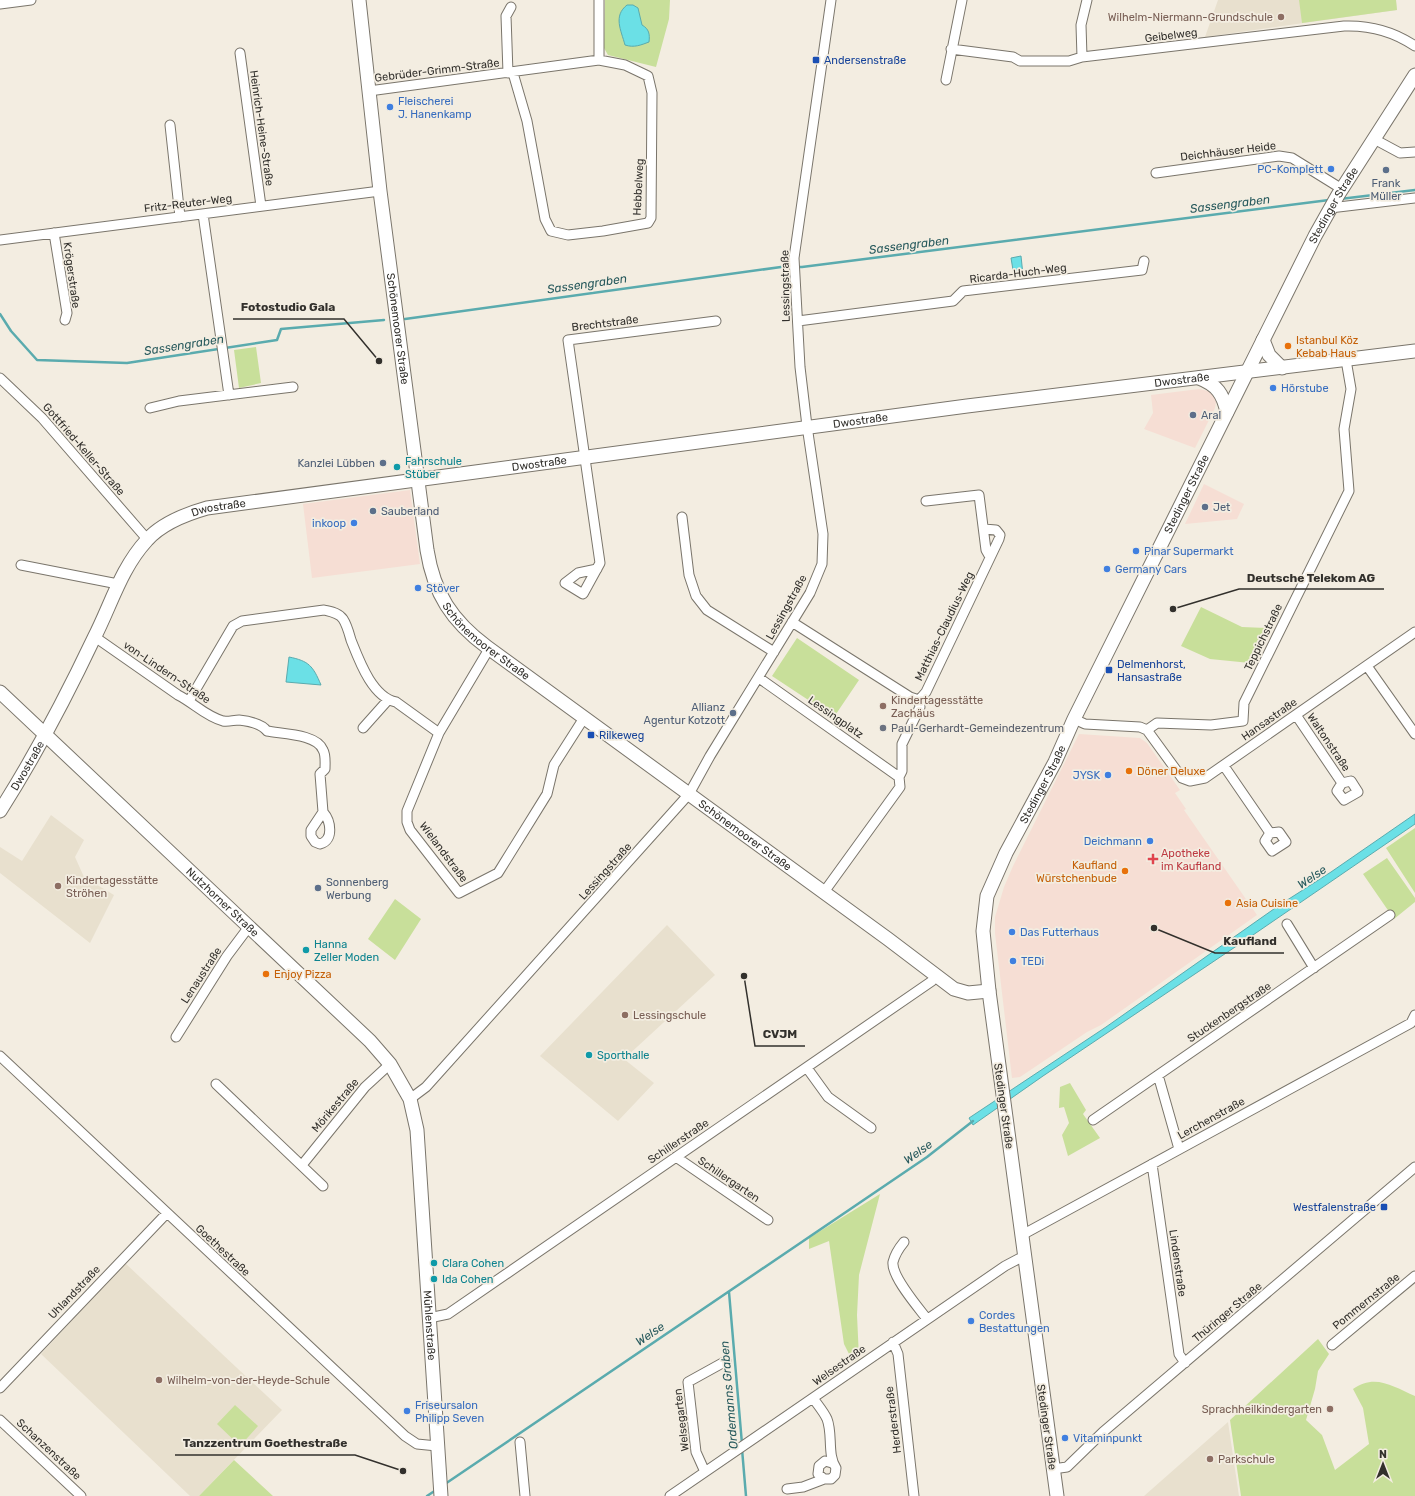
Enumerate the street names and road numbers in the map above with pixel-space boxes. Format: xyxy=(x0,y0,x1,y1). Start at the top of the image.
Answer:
street label: Geibelweg xyxy=(1144,26,1198,45)
street label: Gebrüder-Grimm-Straße xyxy=(374,56,500,85)
street label: Heinrich-Heine-Straße xyxy=(247,69,276,187)
street label: Deichhäuser Heide xyxy=(1179,139,1277,164)
street label: Hebbelweg xyxy=(631,158,646,216)
street label: Stedinger Straße xyxy=(1306,165,1361,246)
street label: Fritz-Reuter-Weg xyxy=(143,192,233,215)
street label: Krögerstraße xyxy=(60,241,83,309)
street label: Lessingstraße xyxy=(778,250,793,322)
street label: Ricarda-Huch-Weg xyxy=(969,261,1067,286)
street label: Schönemoorer Straße xyxy=(384,272,411,385)
street label: Brechtstraße xyxy=(571,313,639,334)
street label: Dwostraße xyxy=(1154,370,1210,390)
street label: Gottfried-Keller-Straße xyxy=(40,400,127,498)
street label: Dwostraße xyxy=(832,411,889,431)
street label: Stedinger Straße xyxy=(1162,453,1212,536)
street label: Dwostraße xyxy=(511,454,568,474)
street label: Dwostraße xyxy=(190,497,247,520)
street label: Matthias-Claudius-Weg xyxy=(912,569,977,683)
street label: Lessingstraße xyxy=(763,573,810,642)
street label: Schönemoorer Straße xyxy=(439,600,532,683)
street label: Teppichstraße xyxy=(1242,602,1285,673)
street label: von-Lindern-Straße xyxy=(121,638,213,706)
street label: Lessingplatz xyxy=(806,694,866,741)
street label: Hansastraße xyxy=(1239,695,1300,743)
street label: Waltonstraße xyxy=(1304,711,1353,774)
street label: Dwostraße xyxy=(8,739,47,793)
street label: Stedinger Straße xyxy=(1017,743,1069,826)
street label: Schönemoorer Straße xyxy=(696,797,794,874)
street label: Wielandstraße xyxy=(417,820,471,885)
street label: Lessingstraße xyxy=(576,840,634,902)
street label: Nutzhorner Straße xyxy=(183,865,261,940)
street label: Lenaustraße xyxy=(178,945,224,1006)
street label: Stuckenbergstraße xyxy=(1185,980,1274,1045)
street label: Stedinger Straße xyxy=(991,1062,1016,1150)
street label: Mörikestraße xyxy=(309,1076,362,1135)
street label: Lerchenstraße xyxy=(1175,1095,1247,1142)
street label: Schillerstraße xyxy=(645,1116,711,1167)
street label: Schillergarten xyxy=(695,1154,762,1205)
street label: Goethestraße xyxy=(193,1222,253,1279)
street label: Lindenstraße xyxy=(1166,1229,1189,1297)
street label: Uhlandstraße xyxy=(46,1263,103,1322)
street label: Pommernstraße xyxy=(1330,1270,1402,1332)
street label: Thüringer Straße xyxy=(1190,1280,1265,1345)
street label: Mühlenstraße xyxy=(421,1290,438,1361)
street label: Welsestraße xyxy=(810,1342,868,1388)
street label: Stedinger Straße xyxy=(1034,1383,1059,1471)
street label: Herderstraße xyxy=(883,1386,904,1454)
street label: Welsegarten xyxy=(671,1388,692,1452)
street label: Schanzenstraße xyxy=(14,1416,84,1483)

